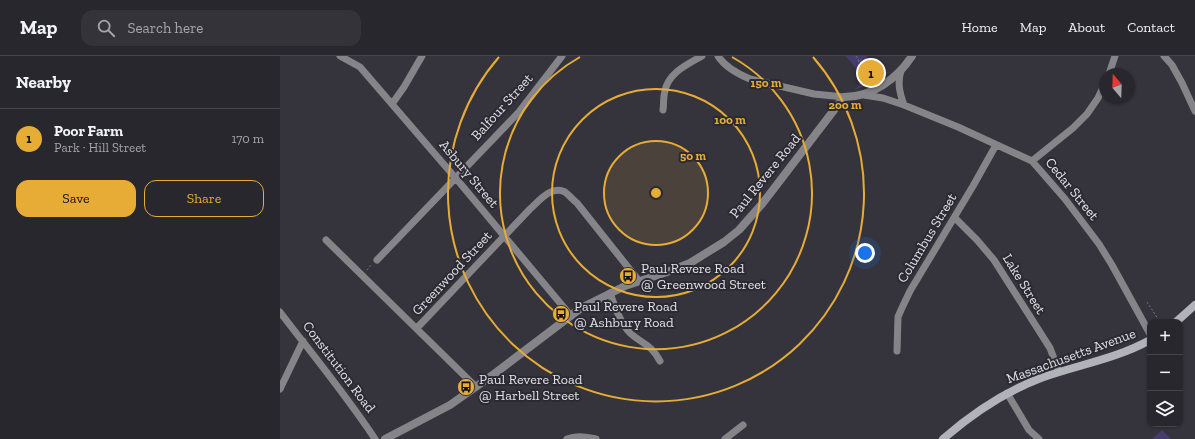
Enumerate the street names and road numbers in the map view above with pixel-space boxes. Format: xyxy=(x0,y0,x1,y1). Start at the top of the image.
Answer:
street label: Balfour Street xyxy=(468,69,537,144)
street label: Paul Revere Road xyxy=(726,130,804,222)
street label: Asbury Street xyxy=(436,137,503,212)
street label: Cedar Street xyxy=(1042,154,1103,224)
street label: Columbus Street xyxy=(894,189,961,286)
street label: Greenwood Street xyxy=(409,227,496,319)
street label: Lake Street xyxy=(999,251,1050,318)
street label: Constitution Road xyxy=(299,318,379,416)
street label: Massachusetts Avenue xyxy=(1004,325,1138,387)

